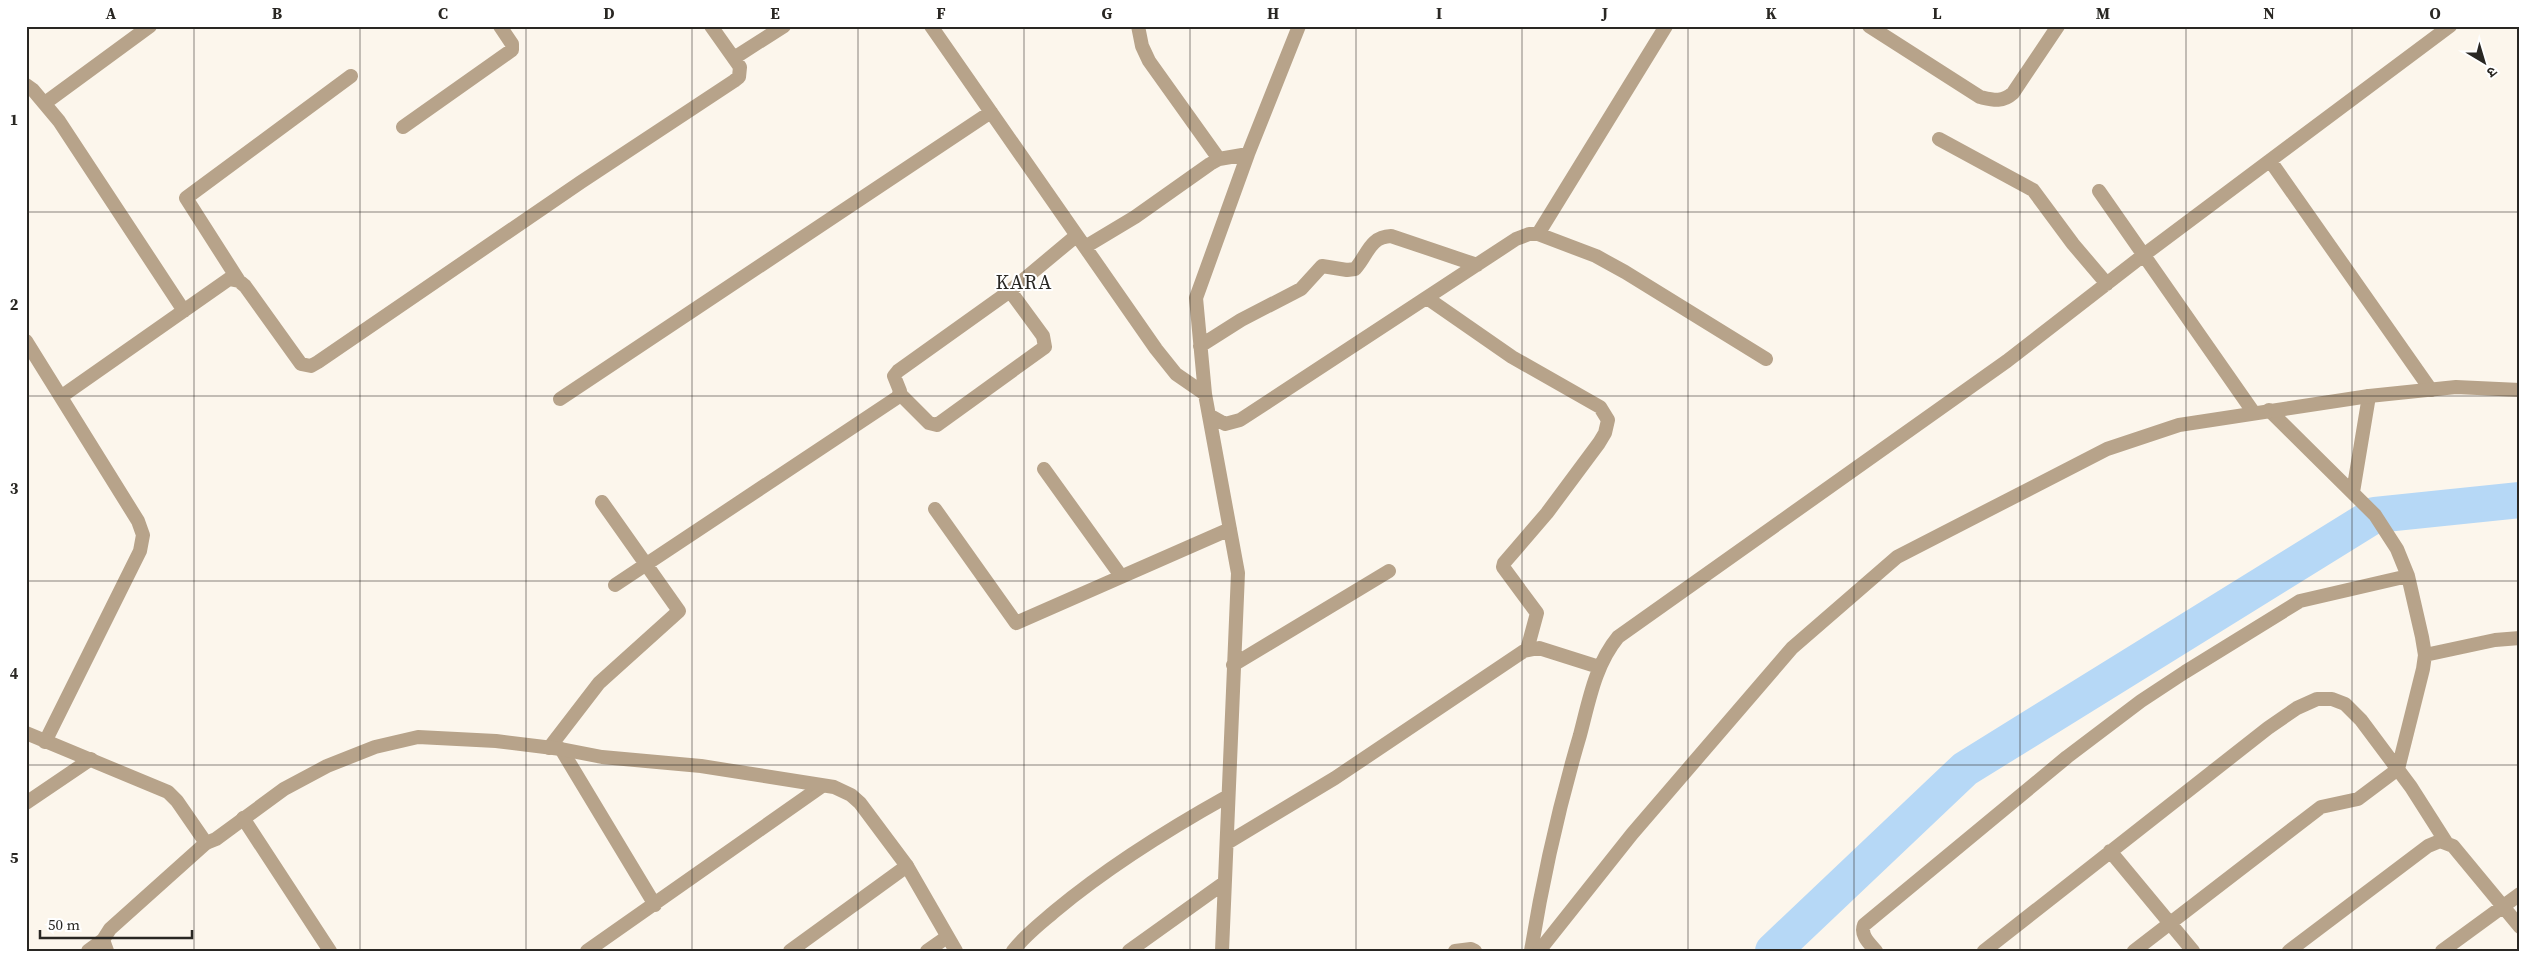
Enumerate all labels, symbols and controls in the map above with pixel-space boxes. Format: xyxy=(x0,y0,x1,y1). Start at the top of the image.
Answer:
text: A xyxy=(106,2,117,24)
text: B xyxy=(272,2,283,24)
text: C xyxy=(438,2,448,24)
text: D xyxy=(603,2,615,24)
text: E xyxy=(770,2,780,24)
text: F xyxy=(936,2,946,24)
text: G xyxy=(1102,2,1113,24)
text: H xyxy=(1267,2,1279,24)
text: I xyxy=(1436,2,1442,24)
text: J xyxy=(1601,2,1608,24)
text: K xyxy=(1765,2,1777,24)
text: L xyxy=(1932,2,1942,24)
text: M xyxy=(2096,2,2110,24)
text: N xyxy=(2263,2,2275,24)
text: O xyxy=(2429,2,2441,24)
north arrow xyxy=(2458,38,2508,88)
text: उ xyxy=(2482,62,2501,83)
text: 1 xyxy=(10,108,18,130)
district label: KARA xyxy=(995,268,1053,296)
text: 2 xyxy=(10,293,19,315)
text: 3 xyxy=(10,477,19,499)
text: 4 xyxy=(10,662,19,684)
text: 5 xyxy=(10,846,19,868)
scale bar xyxy=(40,907,192,939)
text: 50 m xyxy=(48,914,80,935)

